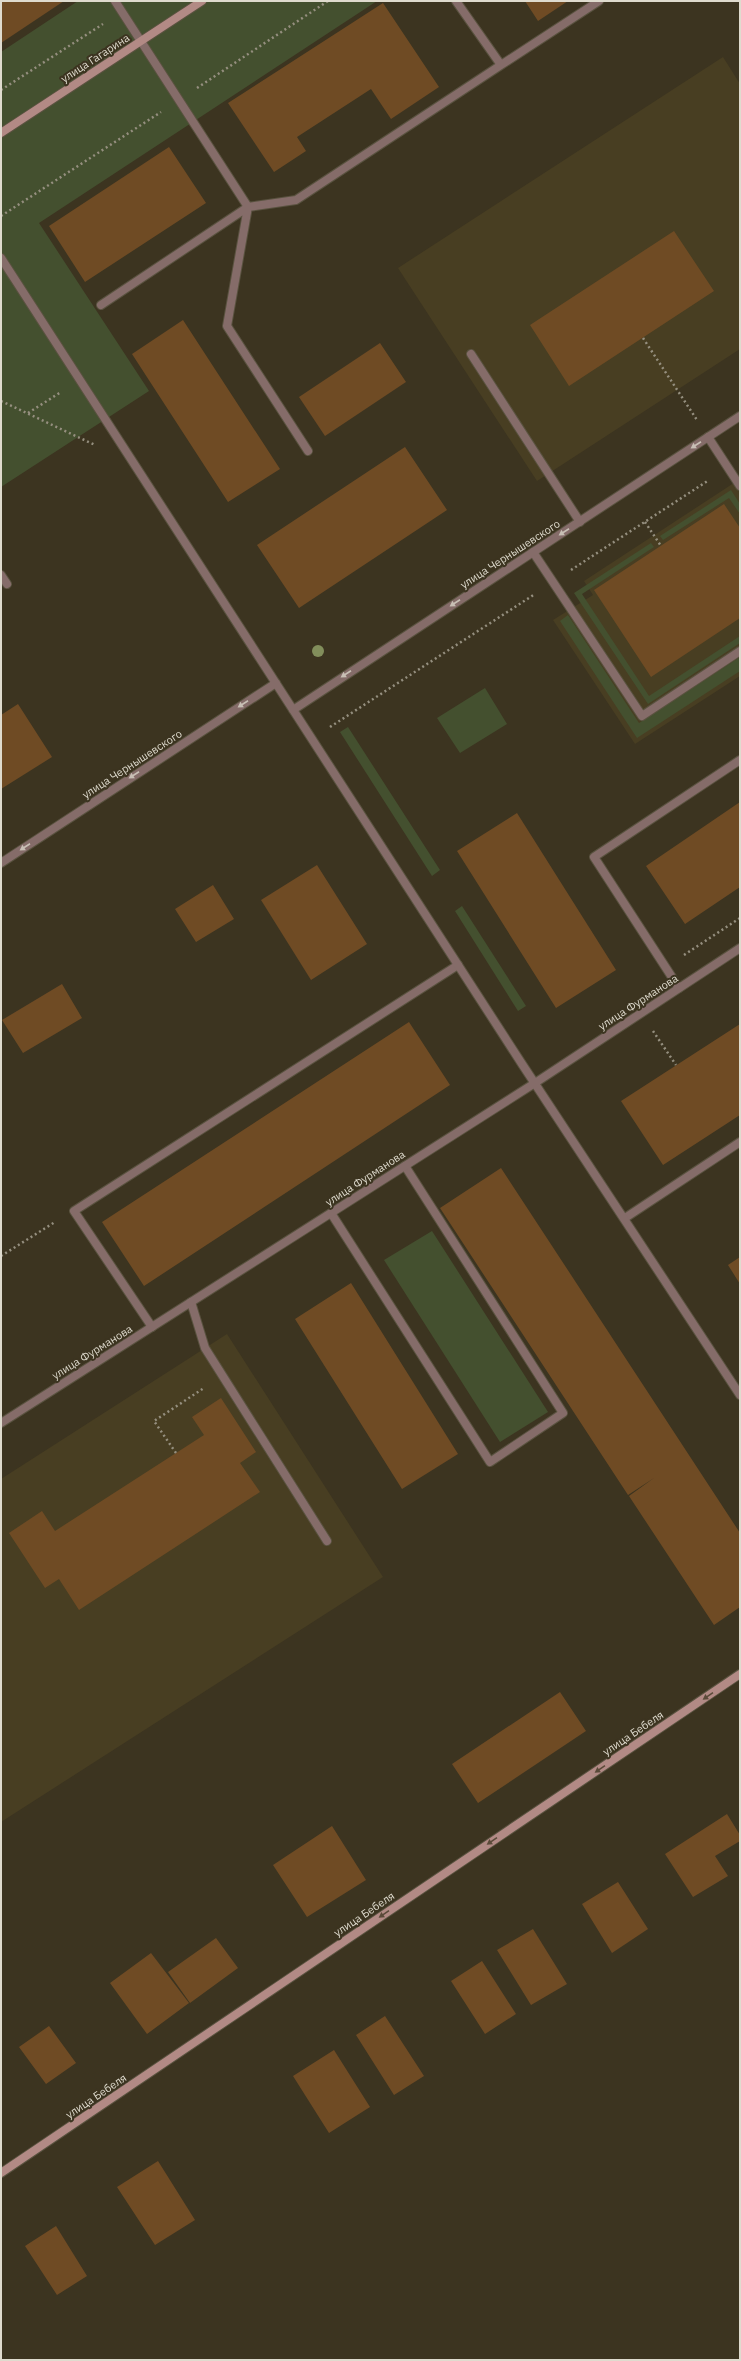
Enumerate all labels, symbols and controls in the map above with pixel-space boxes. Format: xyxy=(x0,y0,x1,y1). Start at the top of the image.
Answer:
street label: улица Гагарина xyxy=(58,31,132,85)
one-way arrow xyxy=(691,441,701,449)
street label: улица Чернышевского xyxy=(457,516,563,592)
one-way arrow xyxy=(559,528,569,536)
one-way arrow xyxy=(450,599,460,607)
one-way arrow xyxy=(340,671,352,678)
one-way arrow xyxy=(238,700,248,708)
street label: улица Чернышевского xyxy=(79,726,185,802)
one-way arrow xyxy=(128,772,140,779)
one-way arrow xyxy=(20,843,31,850)
street label: улица Фурманова xyxy=(595,971,681,1033)
street label: улица Фурманова xyxy=(322,1147,408,1209)
street label: улица Фурманова xyxy=(49,1322,135,1382)
one-way arrow xyxy=(702,1692,713,1700)
street label: улица Бебеля xyxy=(600,1707,666,1759)
one-way arrow xyxy=(594,1765,606,1772)
one-way arrow xyxy=(487,1837,497,1845)
street label: улица Бебеля xyxy=(331,1888,397,1940)
one-way arrow xyxy=(379,1910,390,1918)
street label: улица Бебеля xyxy=(63,2070,129,2122)

